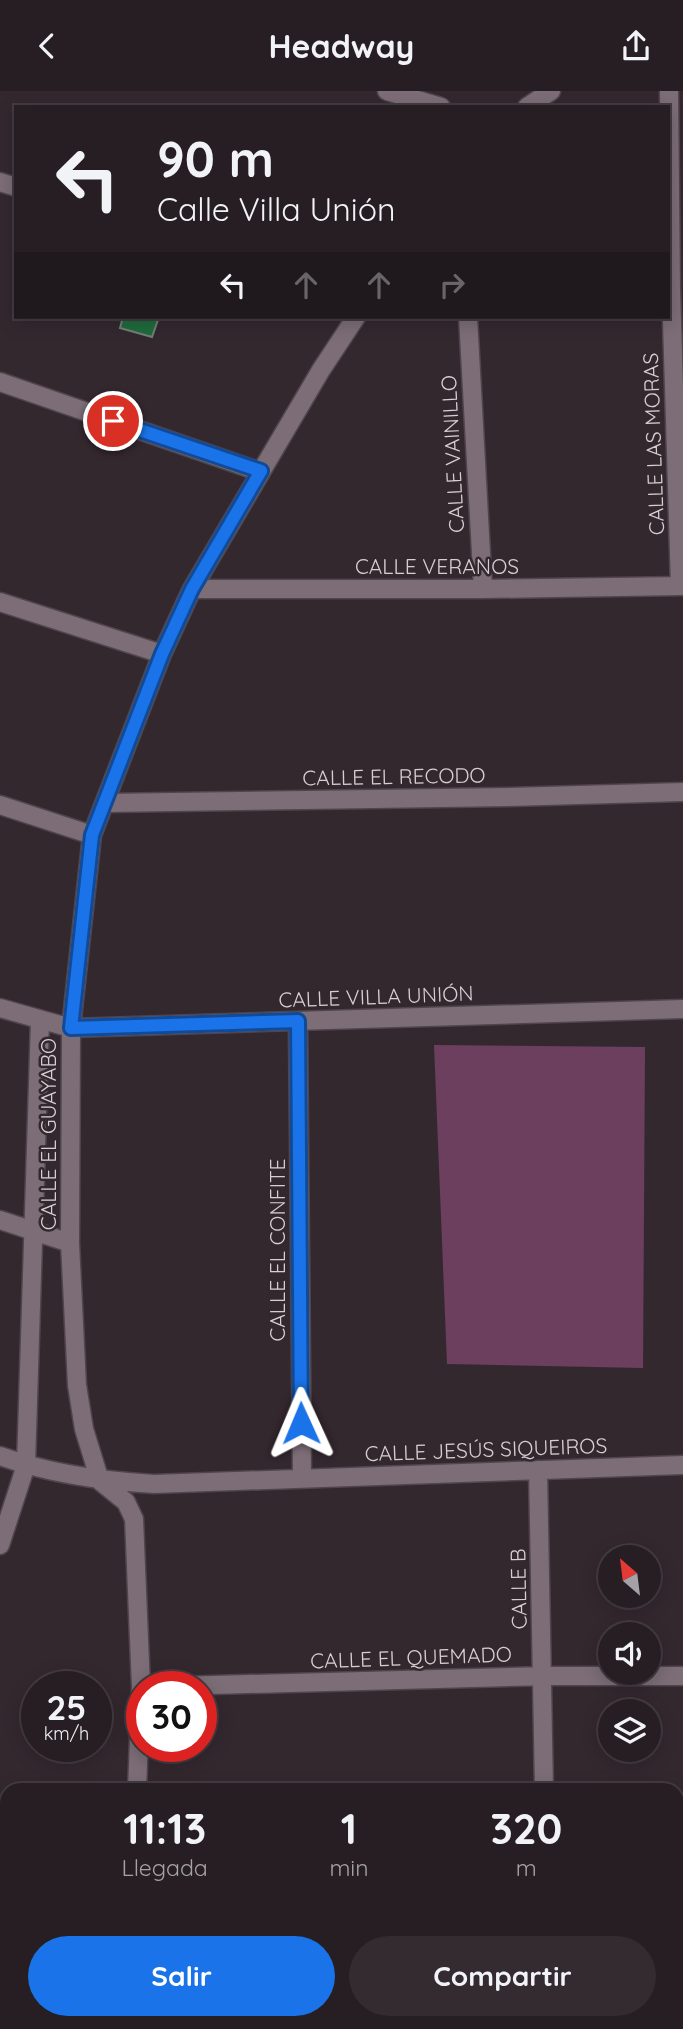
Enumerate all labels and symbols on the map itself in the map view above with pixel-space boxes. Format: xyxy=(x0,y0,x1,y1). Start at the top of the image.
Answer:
street label: CALLE LAS MORAS xyxy=(637,352,669,536)
street label: CALLE VAINILLO xyxy=(435,374,469,534)
pin xyxy=(83,391,143,451)
street label: CALLE VERANOS xyxy=(355,553,519,579)
street label: CALLE EL RECODO xyxy=(302,761,486,791)
street label: CALLE VILLA UNIÓN xyxy=(278,980,474,1012)
street label: CALLE EL GUAYABO xyxy=(35,1038,61,1230)
street label: CALLE EL CONFITE xyxy=(264,1159,290,1341)
position arrow xyxy=(264,1386,338,1460)
street label: CALLE JESÚS SIQUEIROS xyxy=(364,1432,608,1466)
north arrow xyxy=(598,1545,662,1608)
street label: CALLE B xyxy=(504,1548,532,1630)
street label: CALLE EL QUEMADO xyxy=(310,1640,512,1674)
speed limit sign: 30 xyxy=(126,1671,217,1762)

